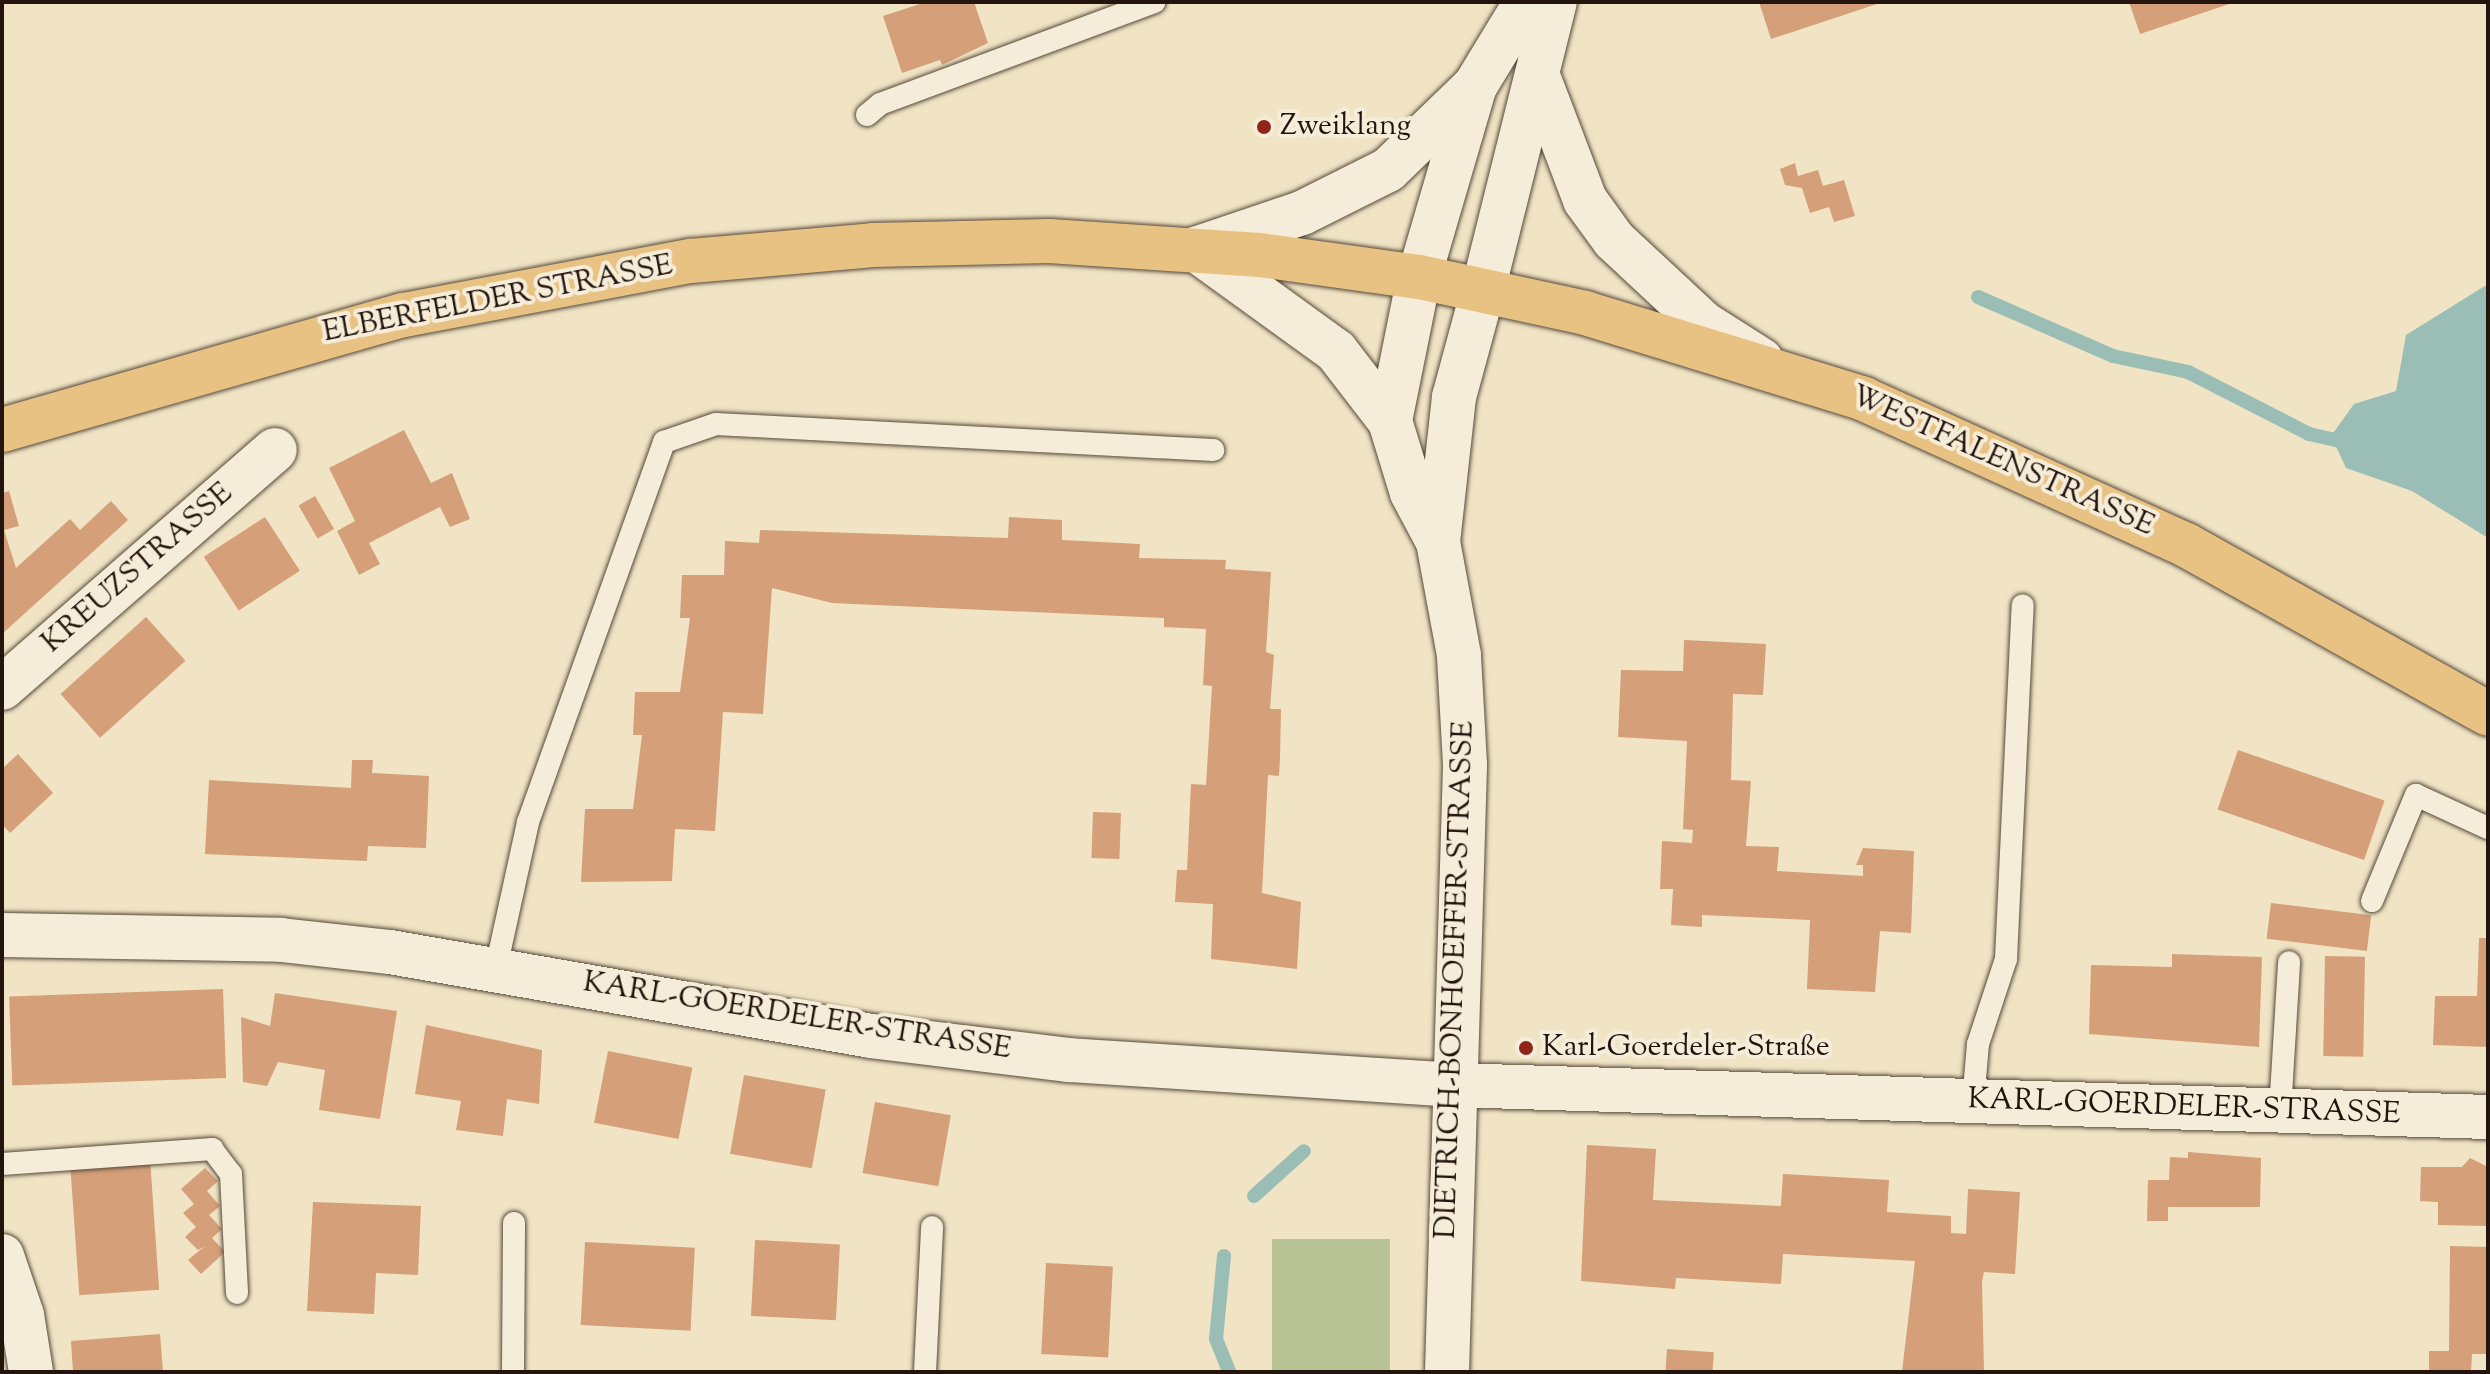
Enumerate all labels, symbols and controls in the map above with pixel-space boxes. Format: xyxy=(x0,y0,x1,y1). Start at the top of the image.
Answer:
place label: Zweiklang xyxy=(1280,109,1411,145)
marker: Zweiklang xyxy=(1255,118,1273,136)
street label: ELBERFELDER STRASSE xyxy=(320,248,676,352)
street label: WESTFALENSTRASSE xyxy=(1845,379,2159,545)
street label: KREUZSTRASSE xyxy=(35,476,241,662)
street label: DIETRICH-BONHOEFFER-STRASSE xyxy=(1429,720,1483,1240)
street label: KARL-GOERDELER-STRASSE xyxy=(580,965,1014,1069)
place label: Karl-Goerdeler-Straße xyxy=(1542,1030,1830,1066)
marker: Karl-Goerdeler-Straße xyxy=(1517,1039,1535,1057)
street label: KARL-GOERDELER-STRASSE xyxy=(1967,1082,2401,1134)

